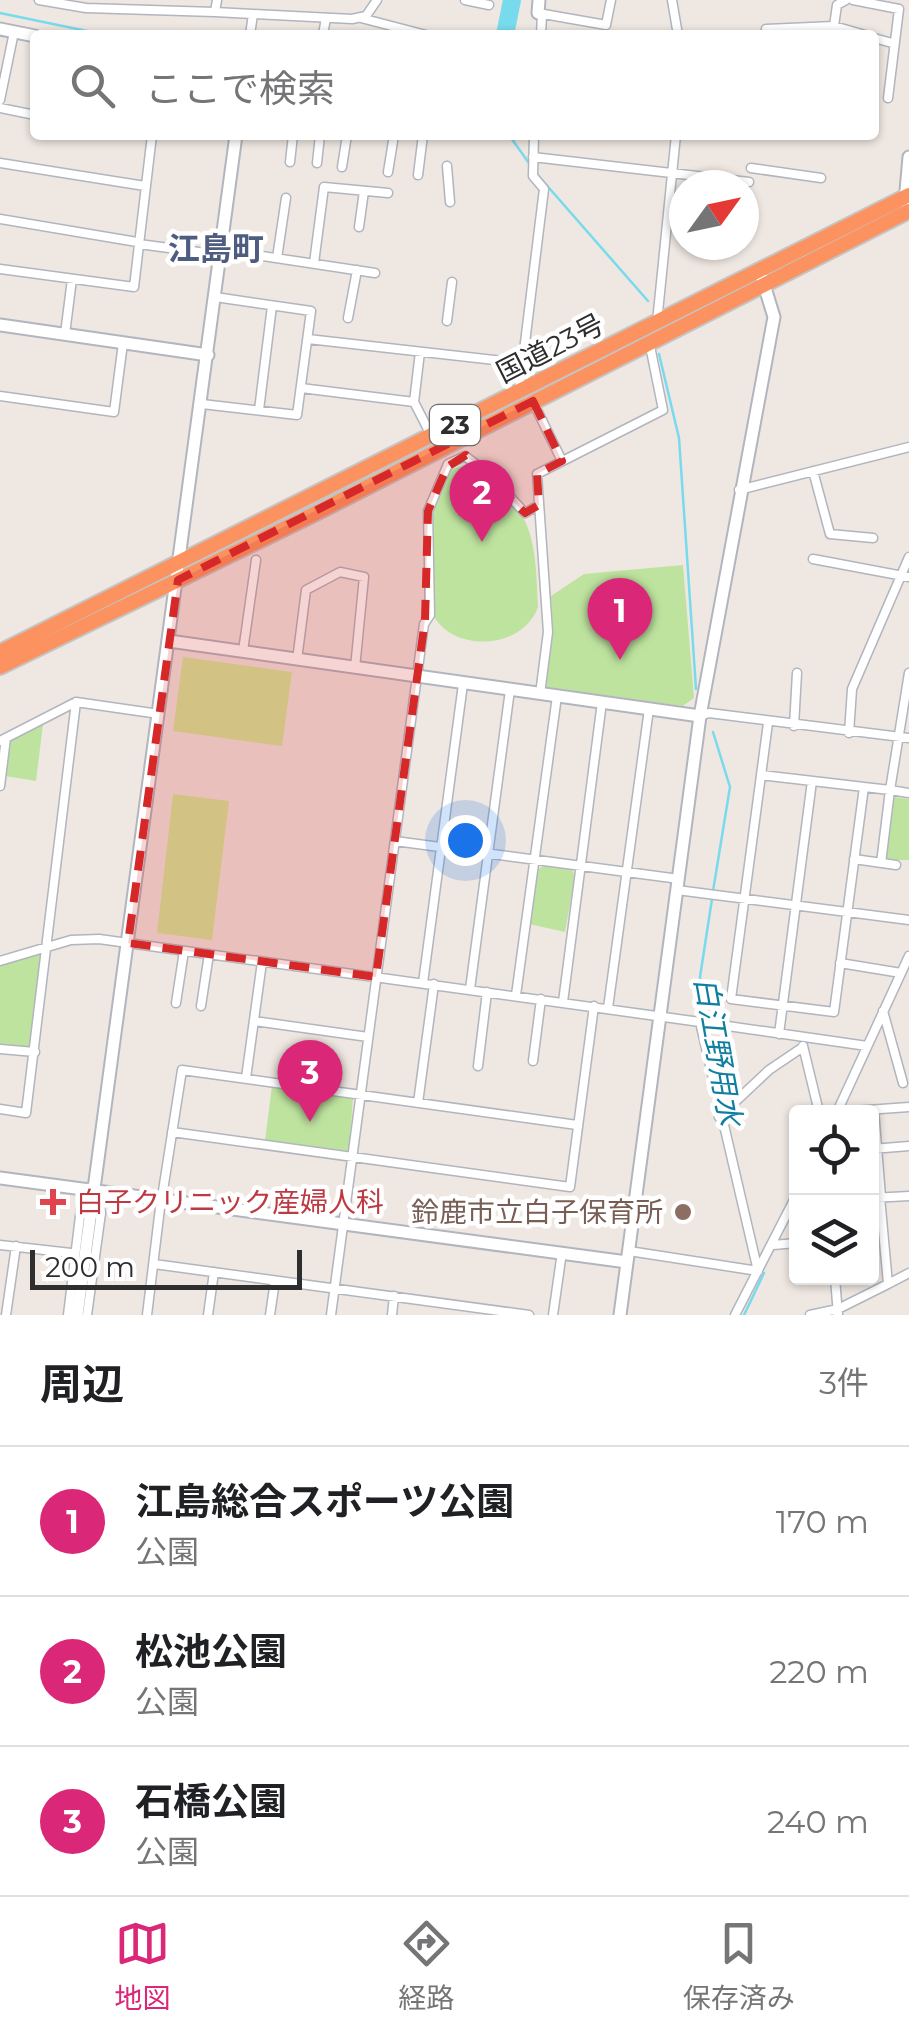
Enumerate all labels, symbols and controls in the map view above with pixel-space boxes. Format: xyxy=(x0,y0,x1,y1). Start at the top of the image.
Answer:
search box xyxy=(30,30,879,140)
icon: search xyxy=(65,58,120,113)
text: ここで検索 xyxy=(145,65,335,112)
north arrow xyxy=(669,170,759,260)
district label: 江島町 xyxy=(168,229,264,268)
street label: 国道23号 xyxy=(491,307,609,389)
road number: 23 xyxy=(430,405,480,445)
pin: 2 xyxy=(450,460,514,542)
pin: 1 xyxy=(588,578,652,660)
your location xyxy=(440,815,491,866)
water label: 白江野用水 xyxy=(687,974,750,1131)
pin: 3 xyxy=(278,1040,342,1122)
map controls xyxy=(789,1105,879,1285)
button: locate xyxy=(789,1105,879,1195)
place label: 白子クリニック産婦人科 xyxy=(76,1185,384,1219)
marker: 白子クリニック産婦人科 xyxy=(40,1189,66,1215)
place label: 鈴鹿市立白子保育所 xyxy=(411,1195,663,1229)
button: layers xyxy=(789,1195,879,1285)
marker: 鈴鹿市立白子保育所 xyxy=(672,1201,694,1223)
scale bar xyxy=(30,1245,302,1290)
text: 200 m xyxy=(45,1250,135,1284)
text: 周辺 xyxy=(40,1358,124,1410)
text: 3件 xyxy=(819,1363,869,1402)
text: 江島総合スポーツ公園 xyxy=(135,1478,514,1525)
text: 1 xyxy=(66,1502,79,1541)
text: 170 m xyxy=(776,1502,869,1541)
text: 公園 xyxy=(135,1532,199,1571)
text: 松池公園 xyxy=(135,1628,287,1675)
text: 2 xyxy=(63,1652,82,1691)
text: 220 m xyxy=(769,1652,869,1691)
text: 公園 xyxy=(135,1682,199,1721)
text: 石橋公園 xyxy=(135,1778,287,1825)
text: 3 xyxy=(63,1802,82,1841)
text: 240 m xyxy=(767,1802,869,1841)
text: 公園 xyxy=(135,1832,199,1871)
tab: 地図 xyxy=(114,1916,170,2016)
tab: 経路 xyxy=(398,1916,455,2016)
tab: 保存済み xyxy=(683,1916,795,2016)

